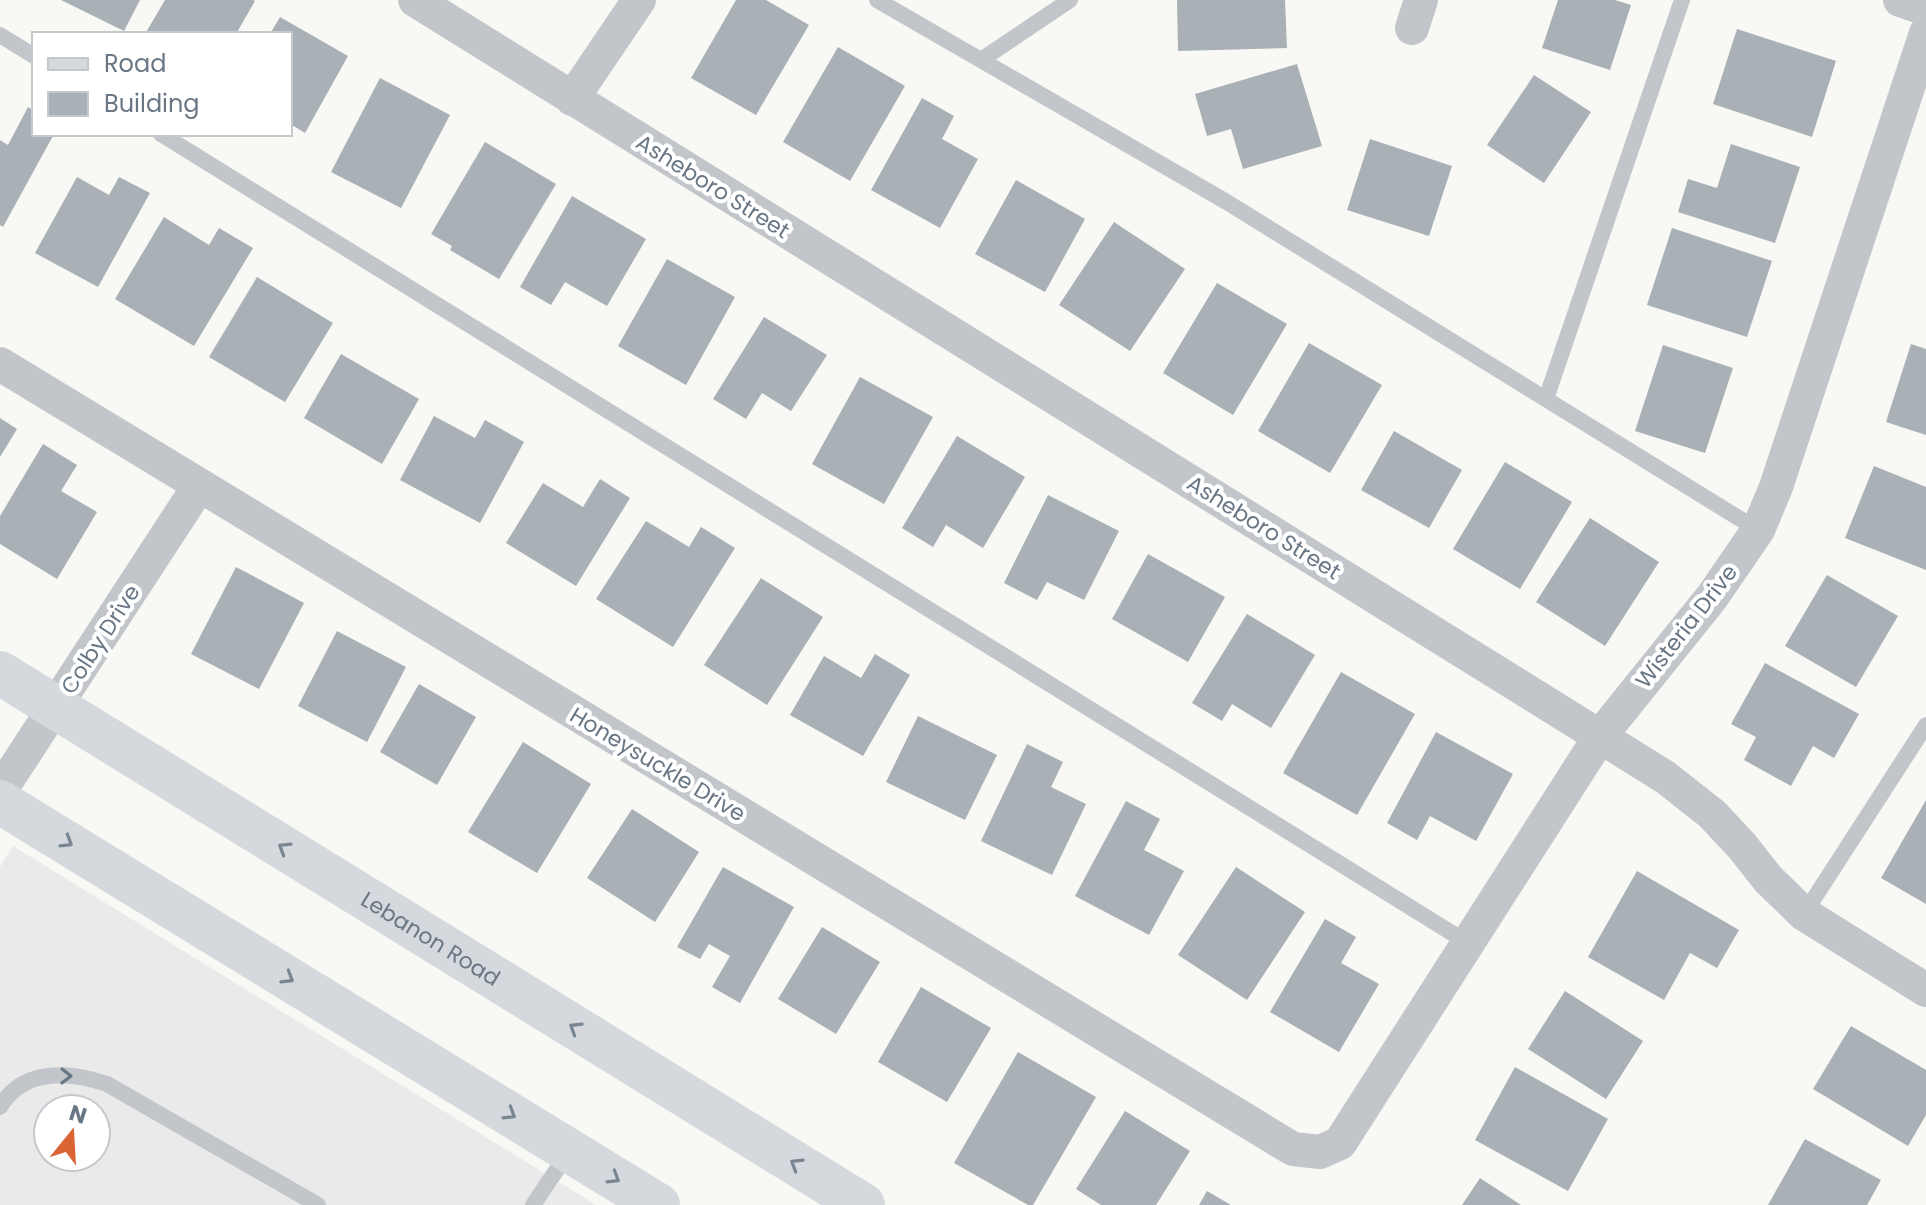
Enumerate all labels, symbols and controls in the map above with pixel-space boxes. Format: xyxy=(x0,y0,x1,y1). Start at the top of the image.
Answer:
legend xyxy=(32,32,292,136)
text: Road xyxy=(104,47,166,80)
text: Building xyxy=(104,87,200,120)
street label: Asheboro Street xyxy=(630,127,795,246)
street label: Asheboro Street xyxy=(1181,468,1346,587)
street label: Wisteria Drive xyxy=(1628,558,1745,695)
street label: Colby Drive xyxy=(53,579,147,700)
street label: Honeysuckle Drive xyxy=(564,700,751,829)
one-way arrow xyxy=(58,833,72,848)
one-way arrow xyxy=(278,842,293,858)
street label: Lebanon Road xyxy=(355,884,506,994)
one-way arrow xyxy=(279,969,294,984)
one-way arrow xyxy=(569,1022,584,1037)
one-way arrow xyxy=(60,1067,73,1084)
north arrow xyxy=(32,1093,112,1173)
text: N xyxy=(65,1097,91,1132)
one-way arrow xyxy=(501,1105,516,1120)
one-way arrow xyxy=(790,1158,805,1174)
one-way arrow xyxy=(605,1168,619,1183)

